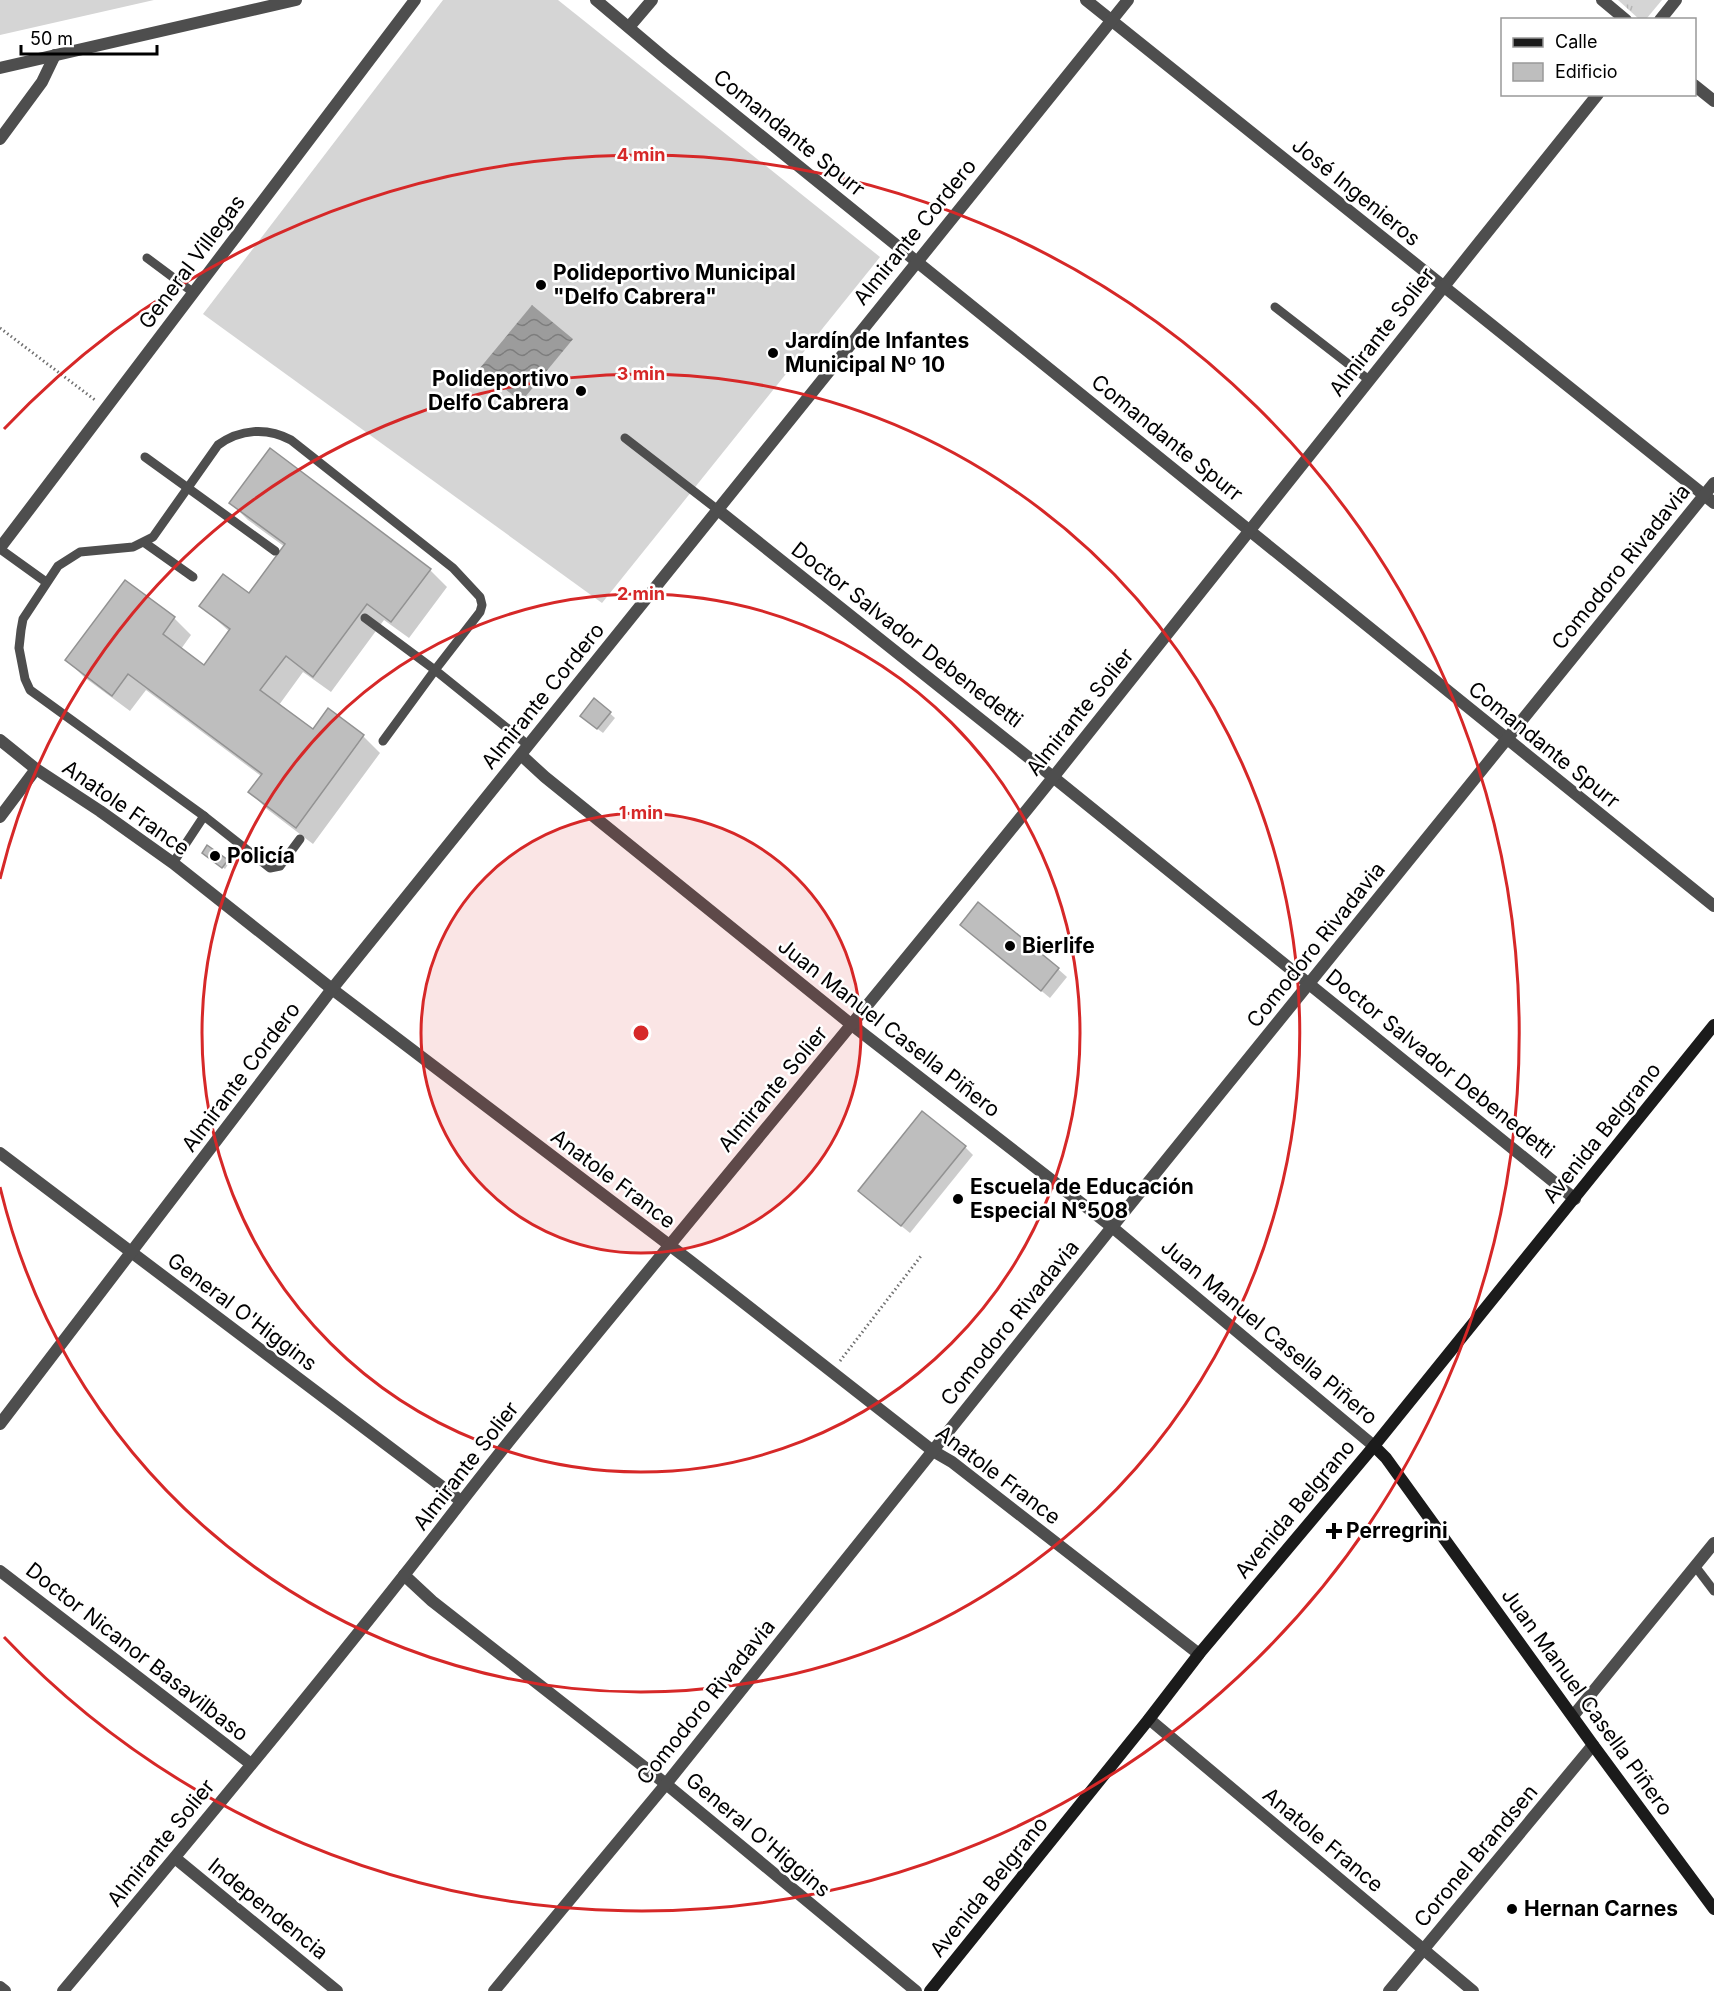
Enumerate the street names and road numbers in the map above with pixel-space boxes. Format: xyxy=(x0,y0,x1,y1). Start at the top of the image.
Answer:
street label: Comandante Spurr xyxy=(709,64,870,201)
street label: José Ingenieros xyxy=(1287,132,1426,251)
street label: Almirante Cordero xyxy=(848,154,981,310)
street label: General Villegas xyxy=(133,190,250,334)
street label: Almirante Solier xyxy=(1324,262,1440,401)
street label: Comandante Spurr xyxy=(1087,369,1248,506)
street label: Comodoro Rivadavia xyxy=(1546,479,1695,654)
street label: Doctor Salvador Debenedetti xyxy=(787,537,1028,733)
street label: Almirante Cordero xyxy=(476,618,609,774)
street label: Almirante Solier xyxy=(1021,643,1139,780)
street label: Comandante Spurr xyxy=(1464,676,1625,813)
street label: Anatole France xyxy=(58,755,195,861)
street label: Comodoro Rivadavia xyxy=(1241,857,1390,1032)
street label: Juan Manuel Casella Piñero xyxy=(773,933,1005,1122)
street label: Doctor Salvador Debenedetti xyxy=(1321,964,1560,1164)
street label: Almirante Cordero xyxy=(176,997,305,1156)
street label: Almirante Solier xyxy=(713,1021,833,1157)
street label: Avenida Belgrano xyxy=(1537,1057,1666,1208)
street label: Anatole France xyxy=(546,1124,680,1234)
street label: Juan Manuel Casella Piñero xyxy=(1156,1234,1383,1430)
street label: Comodoro Rivadavia xyxy=(935,1235,1084,1410)
street label: General O'Higgins xyxy=(163,1247,322,1376)
street label: Almirante Solier xyxy=(408,1396,524,1535)
street label: Anatole France xyxy=(931,1420,1065,1530)
street label: Avenida Belgrano xyxy=(1229,1434,1360,1583)
street label: Doctor Nicanor Basavilbaso xyxy=(21,1557,253,1746)
street label: Juan Manuel Casella Piñero xyxy=(1496,1583,1678,1820)
street label: Comodoro Rivadavia xyxy=(631,1614,780,1789)
street label: General O'Higgins xyxy=(681,1767,836,1902)
street label: Almirante Solier xyxy=(102,1774,220,1911)
street label: Coronel Brandsen xyxy=(1409,1779,1542,1932)
street label: Anatole France xyxy=(1258,1782,1389,1897)
street label: Avenida Belgrano xyxy=(924,1811,1053,1962)
street label: Independencia xyxy=(203,1853,333,1965)

